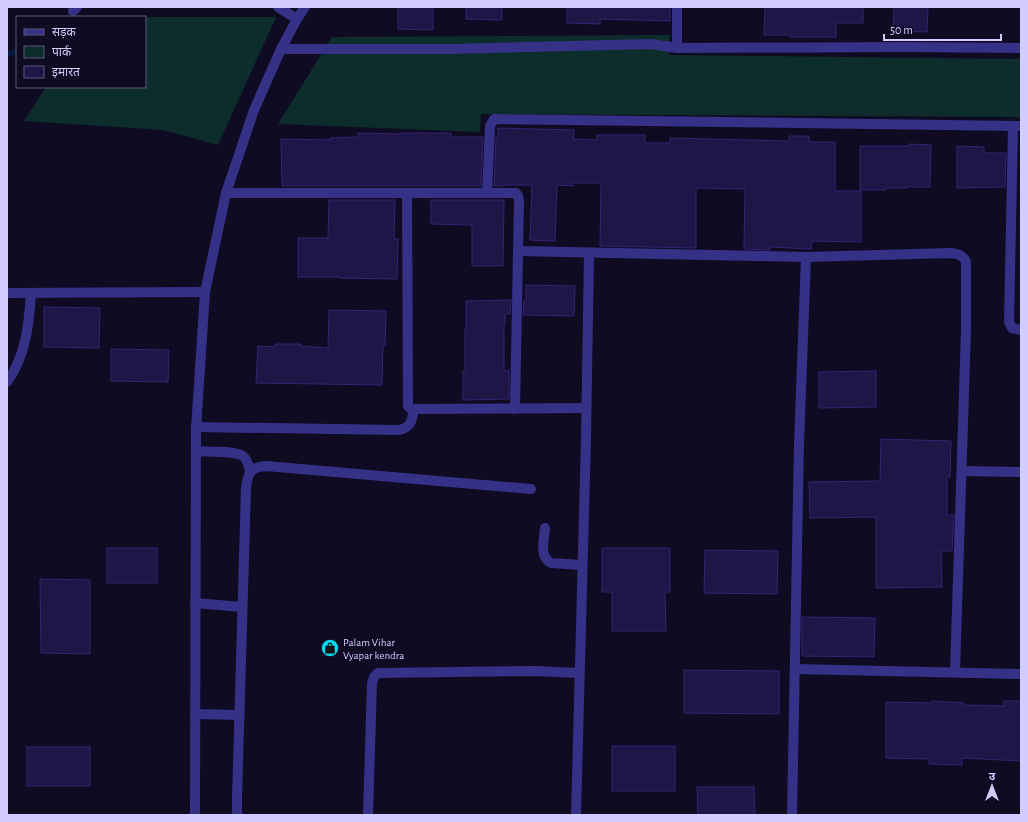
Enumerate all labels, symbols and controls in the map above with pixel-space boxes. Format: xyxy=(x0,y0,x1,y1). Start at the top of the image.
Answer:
legend xyxy=(16,16,146,88)
scale bar xyxy=(884,16,1001,42)
text: 50 m xyxy=(890,24,913,36)
text: सड़क xyxy=(52,26,77,39)
text: पार्क xyxy=(52,45,72,58)
text: इमारत xyxy=(52,66,81,79)
place label: Palam Vihar Vyapar kendra xyxy=(343,637,404,661)
shop icon: Palam Vihar Vyapar kendra xyxy=(320,638,340,658)
north arrow xyxy=(972,766,1012,806)
text: उ xyxy=(989,771,996,782)

